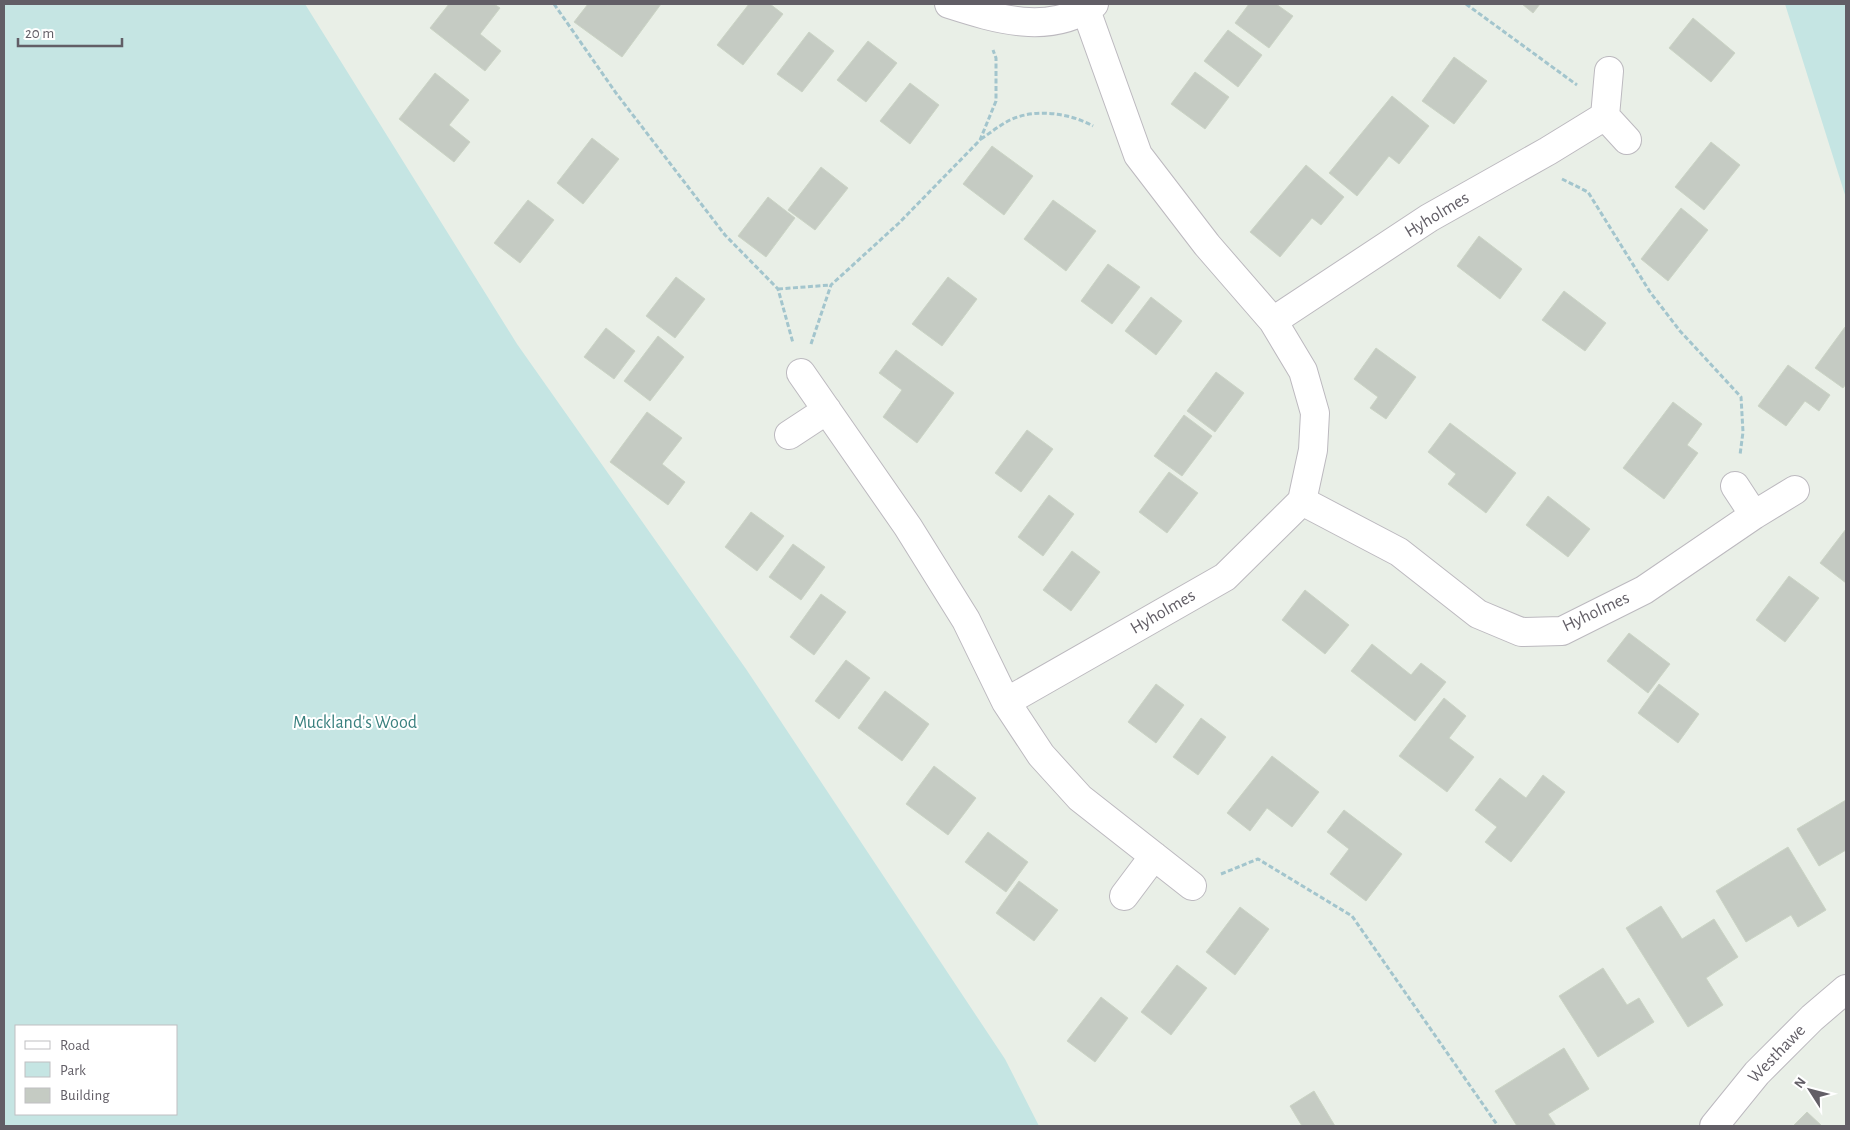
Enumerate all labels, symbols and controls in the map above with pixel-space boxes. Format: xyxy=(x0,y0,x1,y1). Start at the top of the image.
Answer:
scale bar xyxy=(18,15,121,47)
text: 20 m xyxy=(25,26,54,41)
street label: Hyholmes xyxy=(1402,189,1472,241)
street label: Hyholmes xyxy=(1128,586,1198,638)
street label: Hyholmes xyxy=(1560,589,1632,635)
park label: Muckland's Wood xyxy=(293,714,417,732)
street label: Westhawe xyxy=(1745,1021,1809,1087)
legend xyxy=(15,1025,178,1115)
text: Road xyxy=(60,1038,90,1053)
text: Park xyxy=(60,1063,86,1078)
north arrow xyxy=(1785,1065,1835,1115)
text: N xyxy=(1792,1075,1809,1091)
text: Building xyxy=(60,1088,110,1103)

